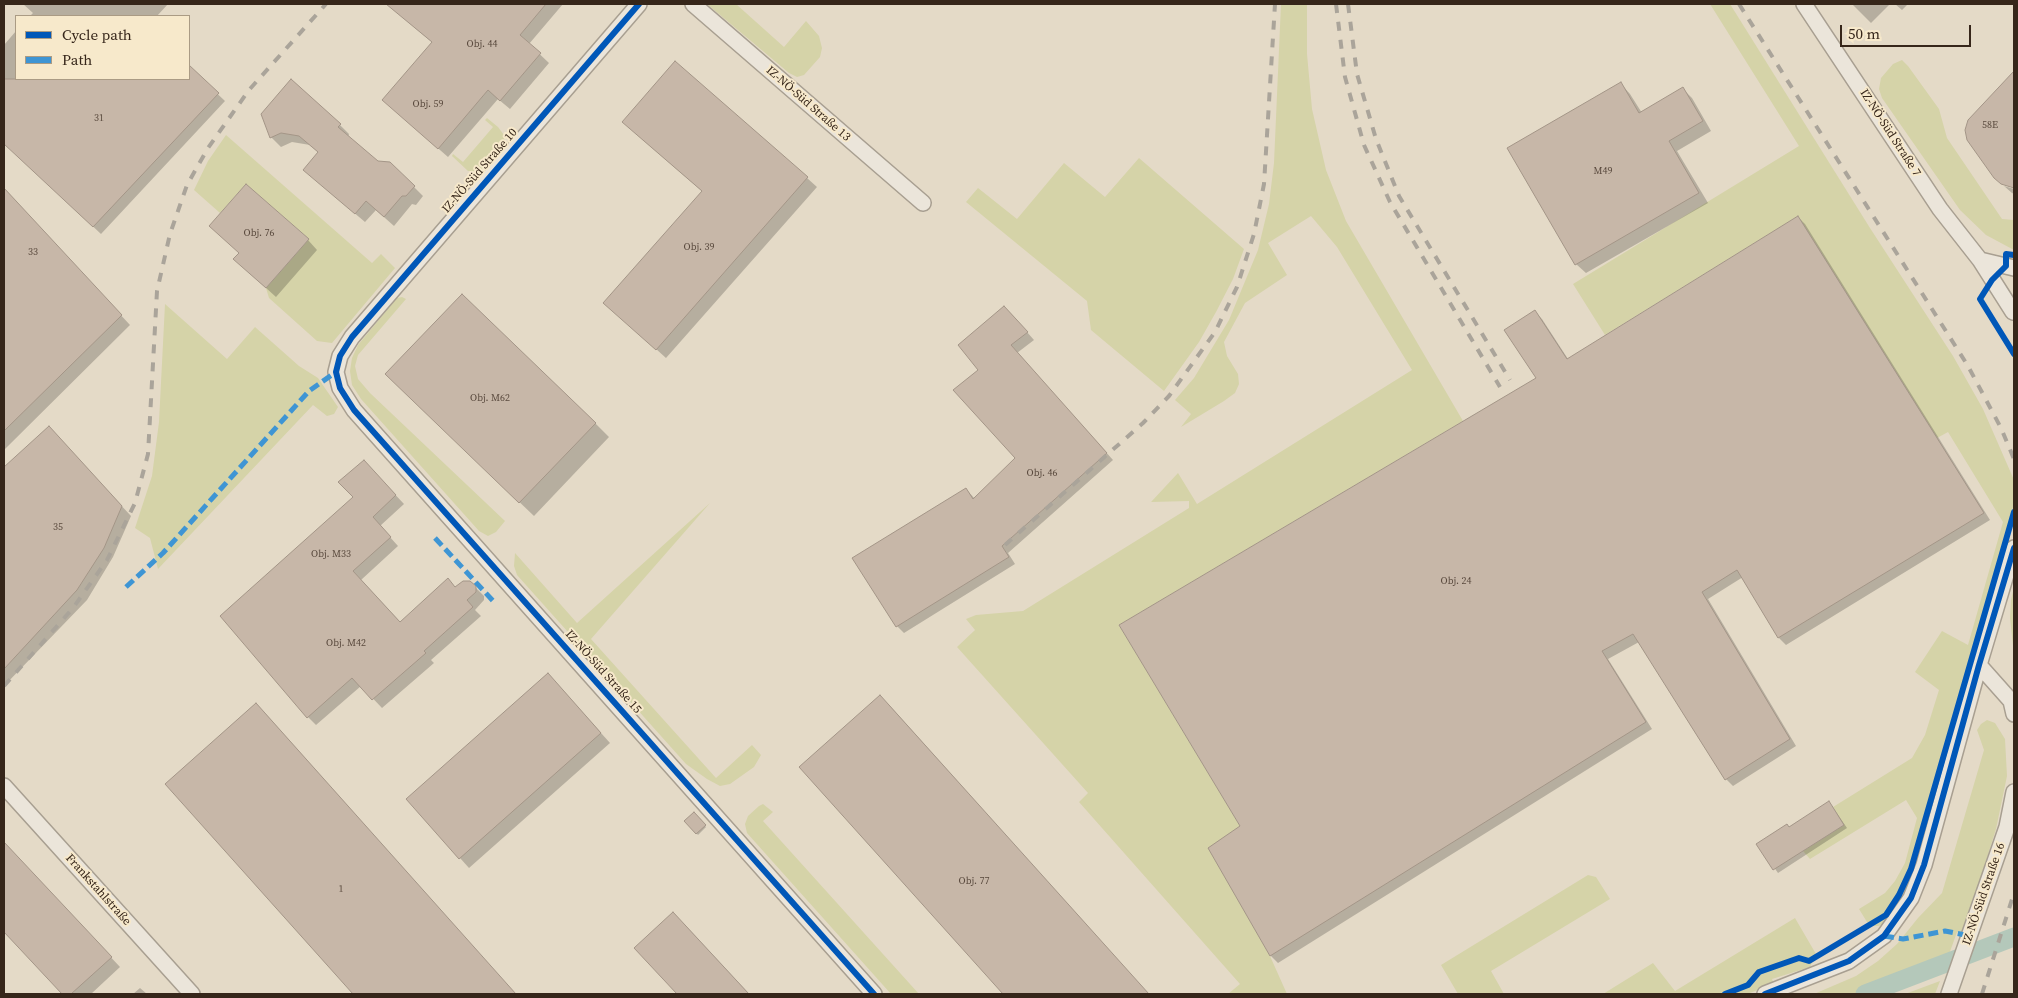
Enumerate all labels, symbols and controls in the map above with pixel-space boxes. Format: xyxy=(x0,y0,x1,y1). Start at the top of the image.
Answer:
legend xyxy=(15,15,190,80)
scale bar xyxy=(1843,15,1974,47)
text: 50 m xyxy=(1848,23,1880,44)
text: Cycle path xyxy=(62,24,132,45)
house number: Obj. 44 xyxy=(467,38,497,50)
text: Path xyxy=(62,49,92,70)
street label: IZ-NÖ-Süd Straße 13 xyxy=(763,63,853,145)
street label: IZ-NÖ-Süd Straße 7 xyxy=(1856,87,1924,179)
house number: Obj. 59 xyxy=(413,98,443,110)
house number: 31 xyxy=(94,112,104,124)
house number: 58E xyxy=(1982,119,1998,131)
street label: IZ-NÖ-Süd Straße 10 xyxy=(439,126,521,216)
house number: M49 xyxy=(1593,165,1613,177)
house number: Obj. 76 xyxy=(244,227,274,239)
house number: Obj. 39 xyxy=(684,241,714,253)
house number: 33 xyxy=(28,246,38,258)
house number: Obj. M62 xyxy=(470,392,510,404)
house number: Obj. 46 xyxy=(1027,467,1057,479)
house number: 35 xyxy=(53,521,63,533)
house number: Obj. M33 xyxy=(311,548,351,560)
house number: Obj. 24 xyxy=(1441,575,1471,587)
street label: IZ-NÖ-Süd Straße 15 xyxy=(562,627,644,717)
house number: Obj. M42 xyxy=(326,637,366,649)
street label: IZ-NÖ-Süd Straße 16 xyxy=(1960,841,2008,947)
street label: Frankstahlstraße xyxy=(62,851,134,929)
house number: Obj. 77 xyxy=(959,875,989,887)
house number: 1 xyxy=(339,883,343,895)

